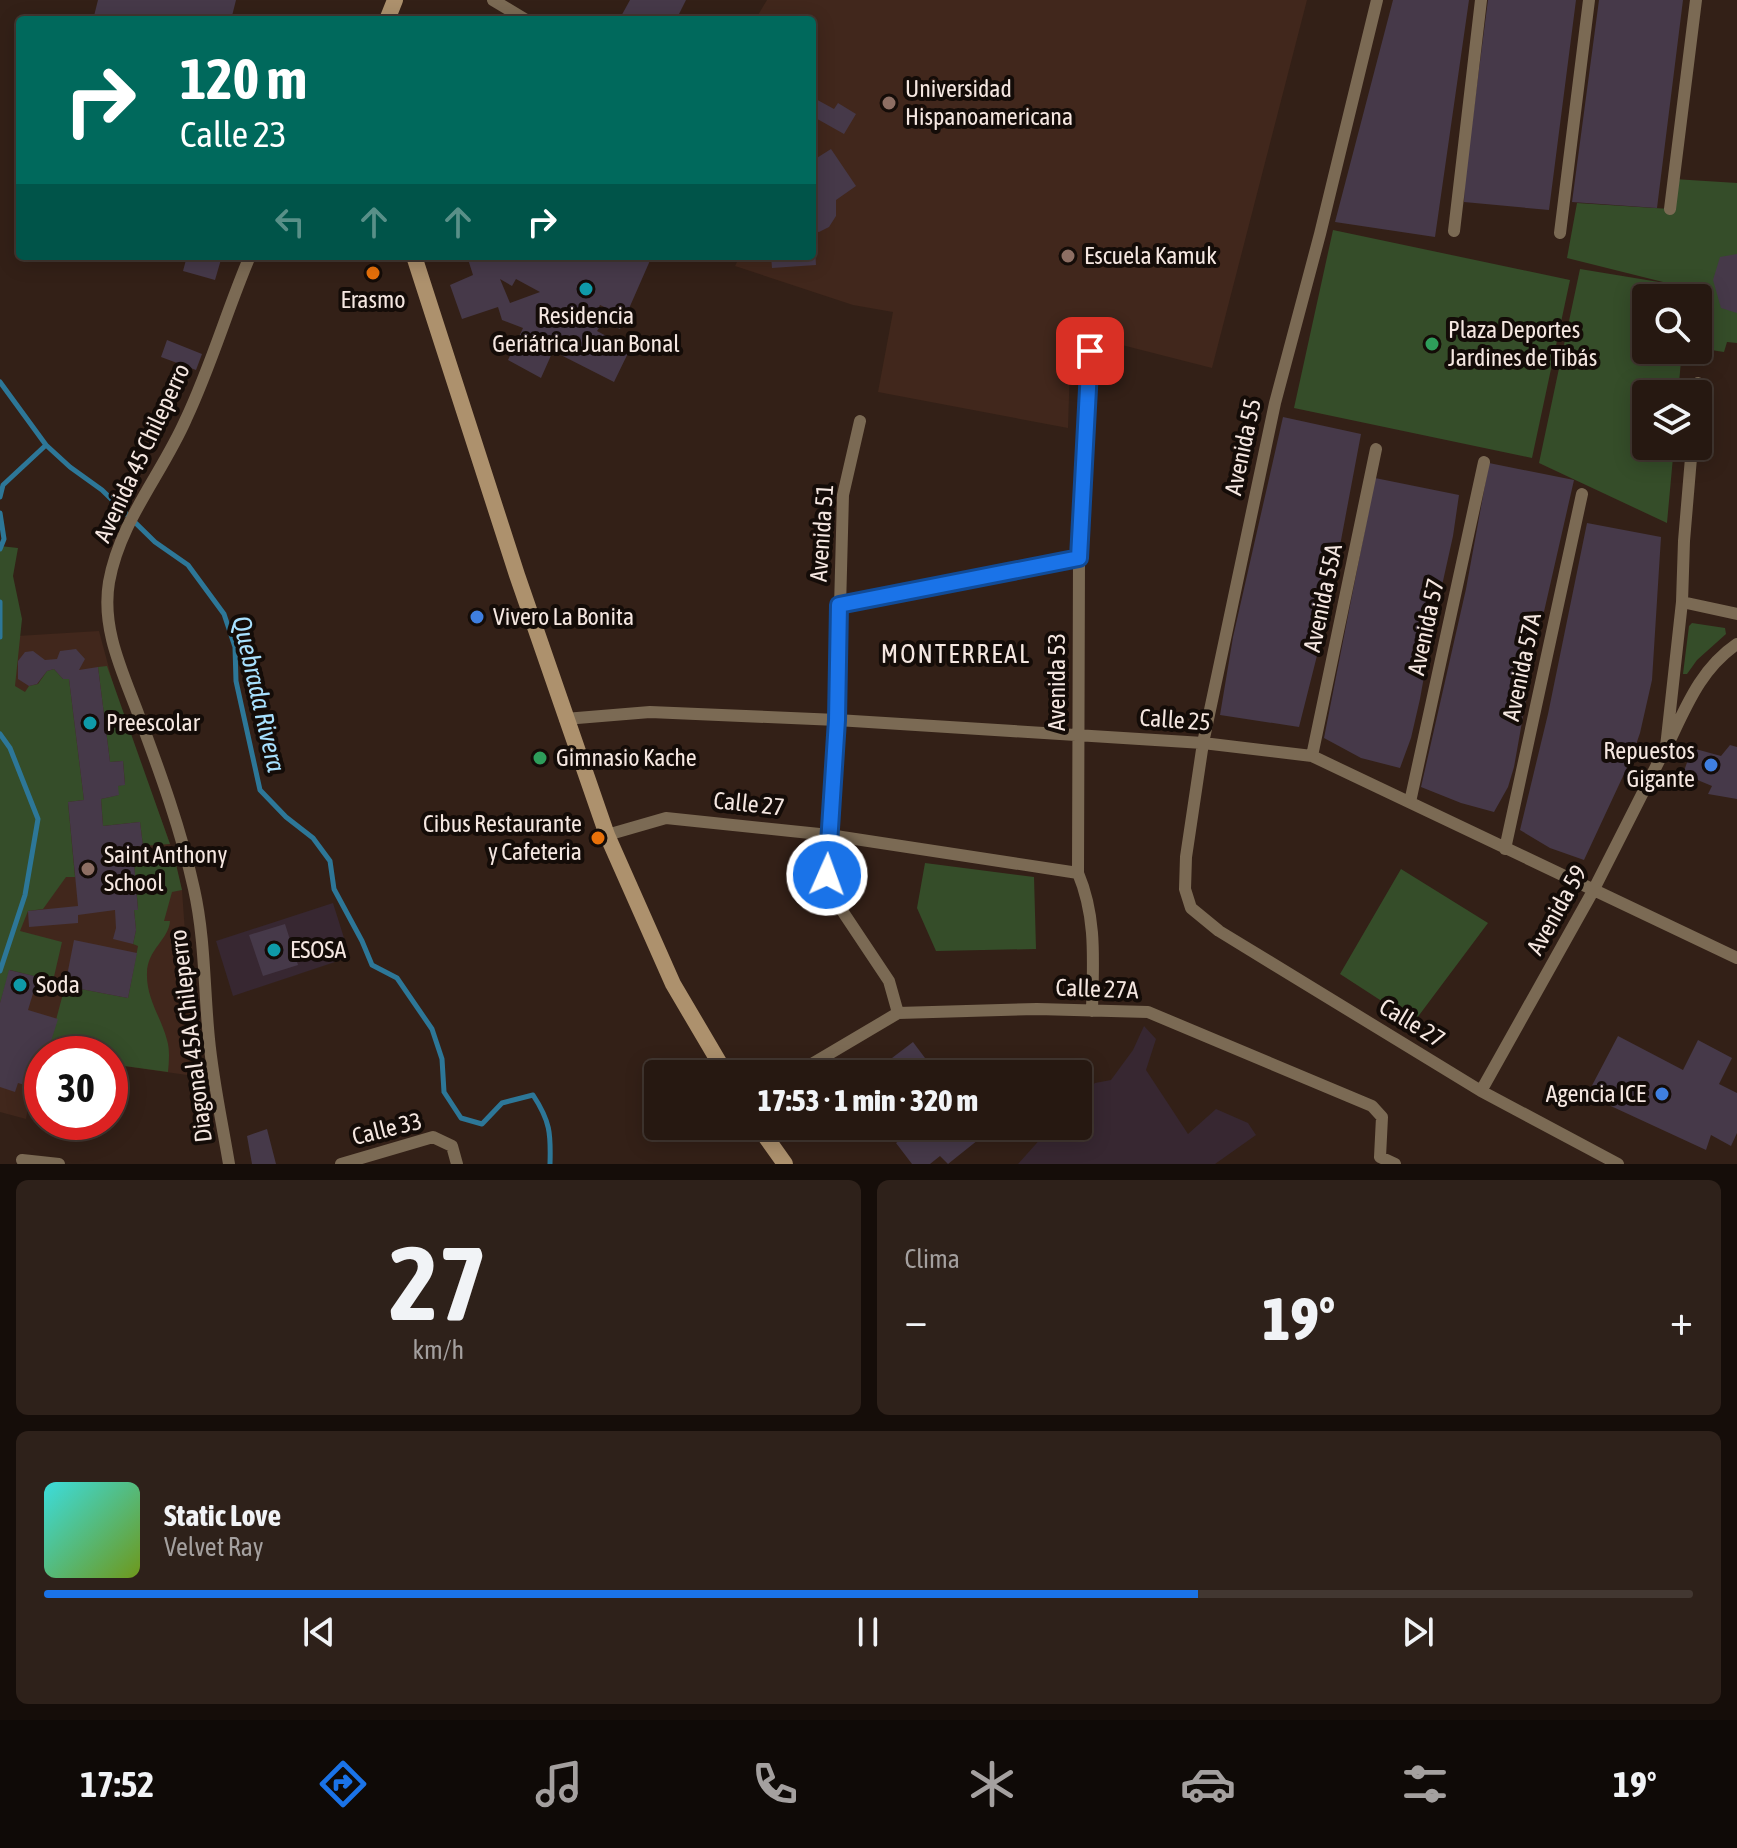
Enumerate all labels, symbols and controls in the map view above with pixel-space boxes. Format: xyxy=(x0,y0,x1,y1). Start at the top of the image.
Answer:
text: 120 m xyxy=(180,47,307,111)
icon: right xyxy=(48,48,152,152)
place label: Universidad Hispanoamericana xyxy=(905,75,1073,130)
marker: Universidad Hispanoamericana xyxy=(880,94,898,112)
text: Calle 23 xyxy=(180,113,287,155)
icon: left xyxy=(268,200,312,244)
icon: ahead xyxy=(352,200,396,244)
icon: ahead xyxy=(436,200,480,244)
icon: right xyxy=(520,200,564,244)
place label: Escuela Kamuk xyxy=(1084,242,1217,269)
marker: Escuela Kamuk xyxy=(1059,247,1077,265)
marker: Erasmo xyxy=(364,264,382,282)
marker: Residencia Geriátrica Juan Bonal xyxy=(577,280,595,298)
map controls xyxy=(1632,284,1712,460)
button: search xyxy=(1632,284,1712,364)
place label: Erasmo xyxy=(340,286,406,313)
place label: Residencia Geriátrica Juan Bonal xyxy=(492,302,680,357)
place label: Plaza Deportes Jardines de Tibás xyxy=(1448,316,1597,371)
pin xyxy=(1056,317,1124,385)
icon: arrive xyxy=(1068,329,1112,373)
marker: Plaza Deportes Jardines de Tibás xyxy=(1423,335,1441,353)
street label: Avenida 45 Chileperro xyxy=(88,359,195,546)
button: layers xyxy=(1632,380,1712,460)
street label: Avenida 55 xyxy=(1219,396,1266,498)
street label: Avenida 51 xyxy=(805,483,838,583)
street label: Avenida 55A xyxy=(1298,541,1347,654)
street label: Avenida 57 xyxy=(1402,576,1449,678)
place label: Vivero La Bonita xyxy=(493,603,634,630)
marker: Vivero La Bonita xyxy=(468,608,486,626)
street label: Avenida 57A xyxy=(1497,610,1546,723)
water label: Quebrada Rivera xyxy=(226,613,292,775)
street label: Avenida 53 xyxy=(1043,633,1070,731)
district label: MONTERREAL xyxy=(881,639,1031,669)
street label: Calle 25 xyxy=(1139,704,1211,735)
place label: Preescolar xyxy=(106,709,201,736)
marker: Preescolar xyxy=(81,714,99,732)
place label: Repuestos Gigante xyxy=(1603,737,1695,792)
place label: Gimnasio Kache xyxy=(556,744,697,771)
marker: Gimnasio Kache xyxy=(531,749,549,767)
marker: Repuestos Gigante xyxy=(1702,756,1720,774)
street label: Calle 27 xyxy=(712,786,786,821)
place label: Cibus Restaurante y Cafeteria xyxy=(423,810,582,865)
marker: Cibus Restaurante y Cafeteria xyxy=(589,829,607,847)
position arrow xyxy=(785,833,869,917)
place label: Saint Anthony School xyxy=(104,841,227,896)
marker: Saint Anthony School xyxy=(79,860,97,878)
street label: Avenida 59 xyxy=(1521,860,1592,959)
street label: Diagonal 45A Chileperro xyxy=(164,928,217,1144)
place label: ESOSA xyxy=(290,936,346,963)
marker: ESOSA xyxy=(265,941,283,959)
place label: Soda xyxy=(36,971,80,998)
street label: Calle 27A xyxy=(1055,974,1139,1003)
marker: Soda xyxy=(11,976,29,994)
street label: Calle 27 xyxy=(1375,993,1450,1052)
speed limit sign: 30 xyxy=(24,1036,128,1140)
place label: Agencia ICE xyxy=(1546,1080,1646,1107)
text: 17:53 · 1 min · 320 m xyxy=(758,1083,978,1117)
marker: Agencia ICE xyxy=(1653,1085,1671,1103)
street label: Calle 33 xyxy=(349,1107,425,1150)
text: 27 xyxy=(389,1223,487,1342)
text: Clima xyxy=(905,1244,960,1274)
text: 19° xyxy=(1262,1284,1335,1353)
text: − xyxy=(905,1294,927,1344)
text: + xyxy=(1670,1294,1693,1344)
text: km/h xyxy=(412,1335,464,1365)
text: Static Love xyxy=(164,1498,281,1532)
text: Velvet Ray xyxy=(164,1532,264,1562)
icon: previous xyxy=(297,1610,341,1654)
icon: pause xyxy=(846,1610,890,1654)
icon: next xyxy=(1396,1610,1440,1654)
icon: directions xyxy=(315,1756,371,1812)
icon: music xyxy=(531,1756,587,1812)
icon: phone xyxy=(747,1756,803,1812)
icon: climate xyxy=(964,1756,1020,1812)
icon: car xyxy=(1180,1756,1236,1812)
icon: filters xyxy=(1397,1756,1453,1812)
text: 17:52 xyxy=(80,1763,154,1805)
text: 19° xyxy=(1613,1763,1657,1805)

